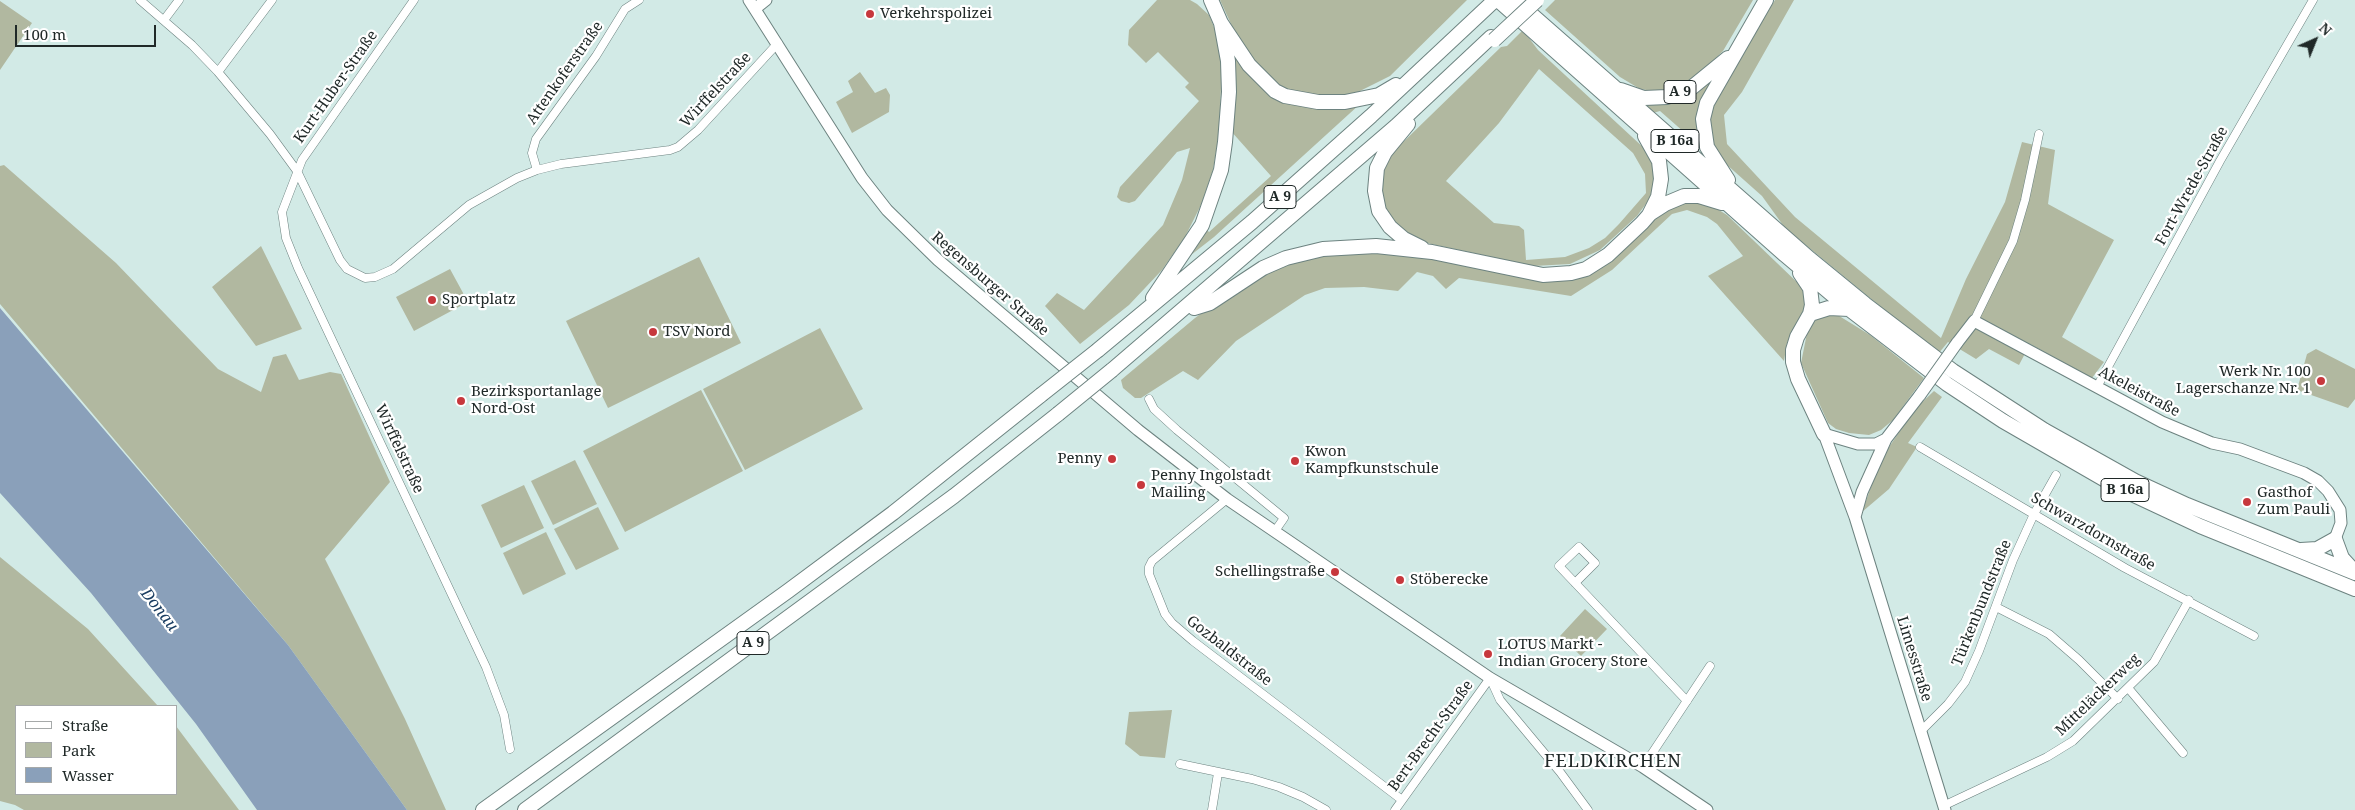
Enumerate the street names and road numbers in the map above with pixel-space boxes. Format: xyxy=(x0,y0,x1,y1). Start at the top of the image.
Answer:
street label: Attenkoferstraße xyxy=(523,18,607,128)
street label: Kurt-Huber-Straße xyxy=(290,27,382,147)
street label: Wirffelstraße xyxy=(677,49,755,131)
road number: A 9 xyxy=(1664,80,1696,104)
street label: Fort-Wrede-Straße xyxy=(2152,123,2232,249)
road number: B 16a xyxy=(1651,130,1699,152)
road number: A 9 xyxy=(1264,186,1296,208)
street label: Regensburger Straße xyxy=(928,228,1052,340)
street label: Akeleistraße xyxy=(2095,363,2183,421)
street label: Wirffelstraße xyxy=(371,402,427,496)
road number: B 16a xyxy=(2101,478,2149,502)
street label: Schwarzdornstraße xyxy=(2028,489,2158,575)
street label: Türkenbundstraße xyxy=(1948,537,2016,669)
street label: Gozbaldstraße xyxy=(1183,612,1275,690)
street label: Limesstraße xyxy=(1893,614,1935,704)
road number: A 9 xyxy=(737,632,769,654)
street label: Mitteläckerweg xyxy=(2052,650,2144,740)
street label: Bert-Brecht-Straße xyxy=(1385,677,1477,795)

